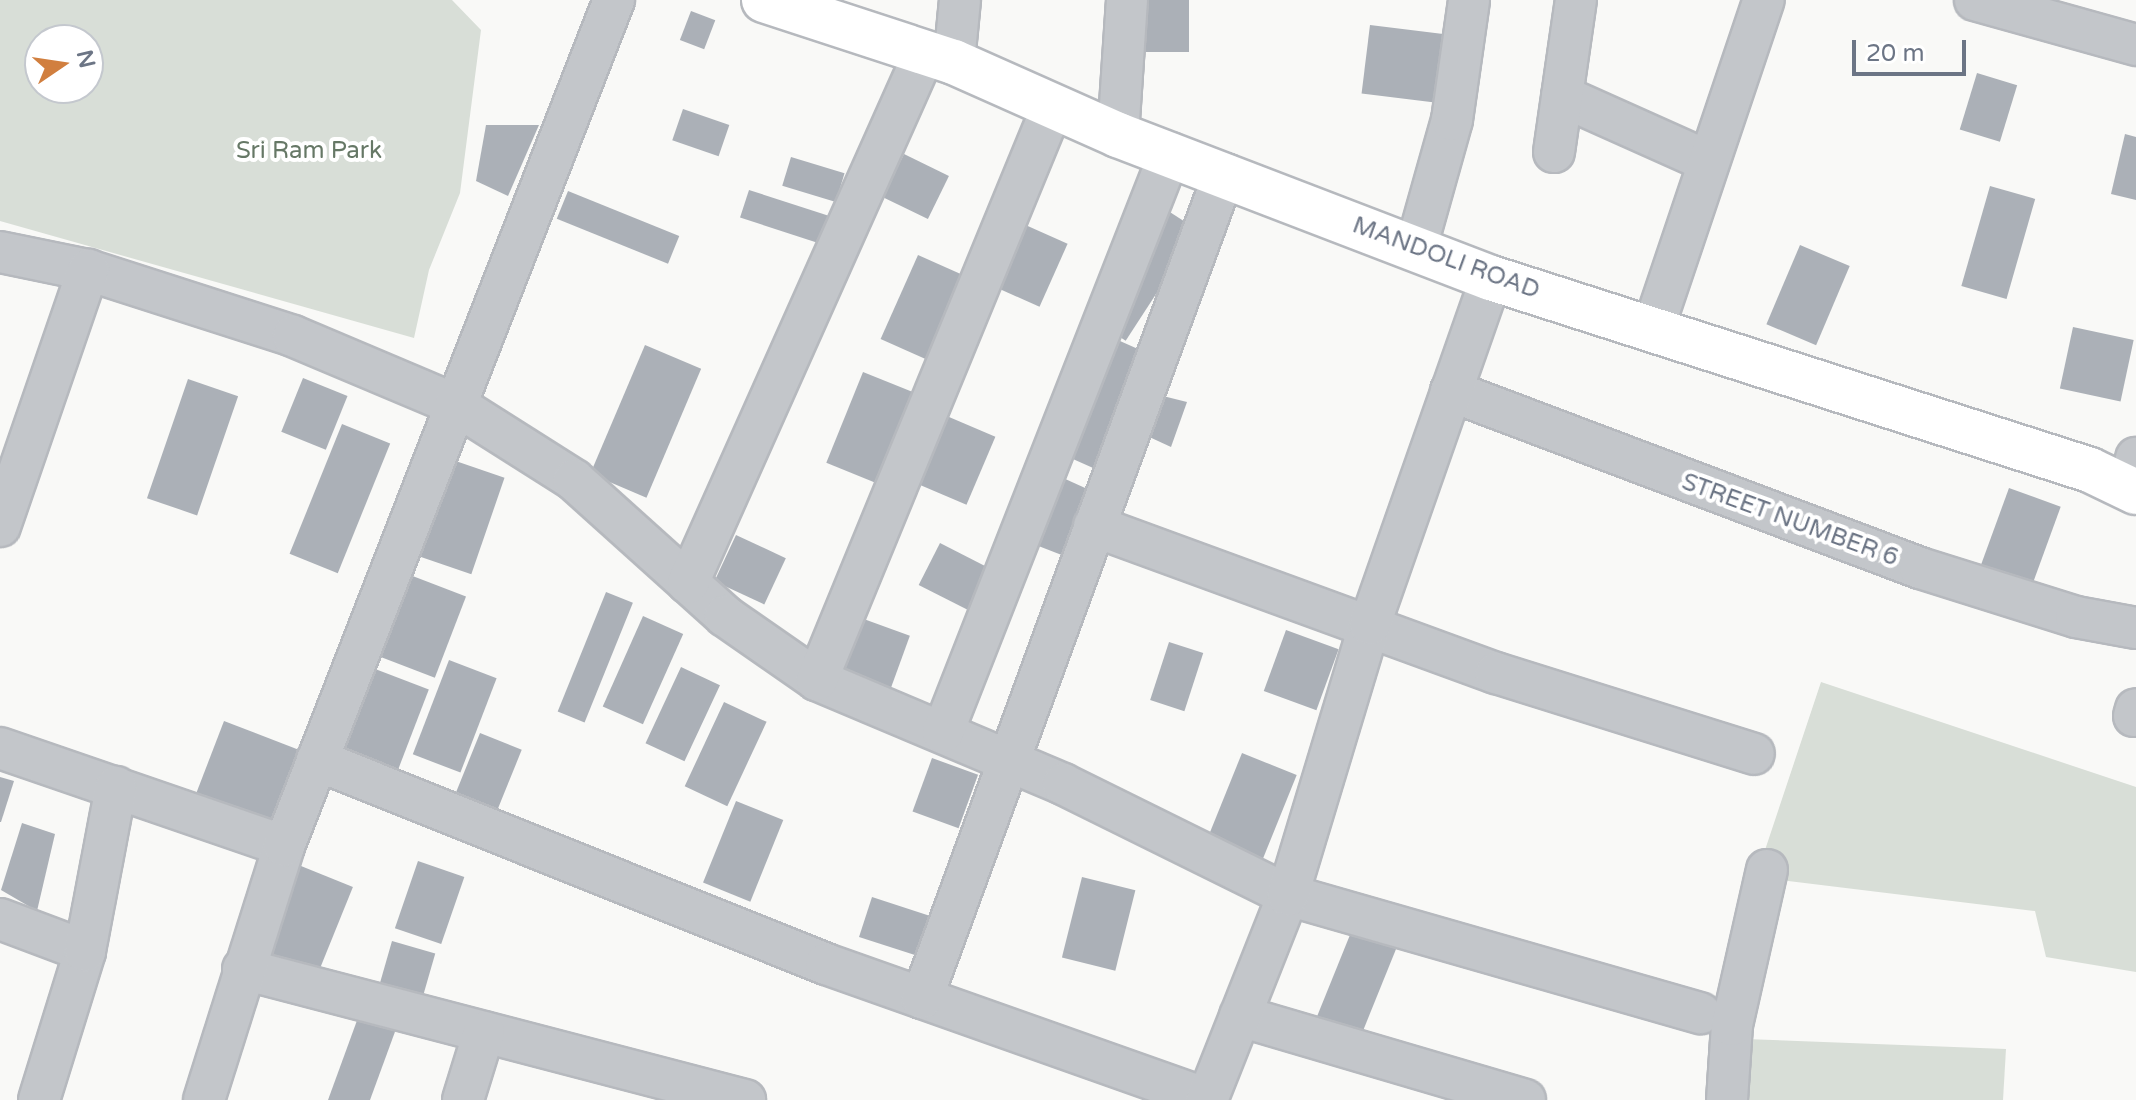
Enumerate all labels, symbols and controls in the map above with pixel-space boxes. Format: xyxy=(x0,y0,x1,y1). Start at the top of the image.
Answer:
north arrow xyxy=(24,24,104,104)
scale bar xyxy=(1856,24,1970,74)
text: 20 m xyxy=(1866,39,1924,68)
text: N xyxy=(71,48,100,71)
park label: Sri Ram Park xyxy=(236,137,382,165)
street label: MANDOLI ROAD xyxy=(1349,211,1543,305)
street label: STREET NUMBER 6 xyxy=(1678,467,1902,573)

